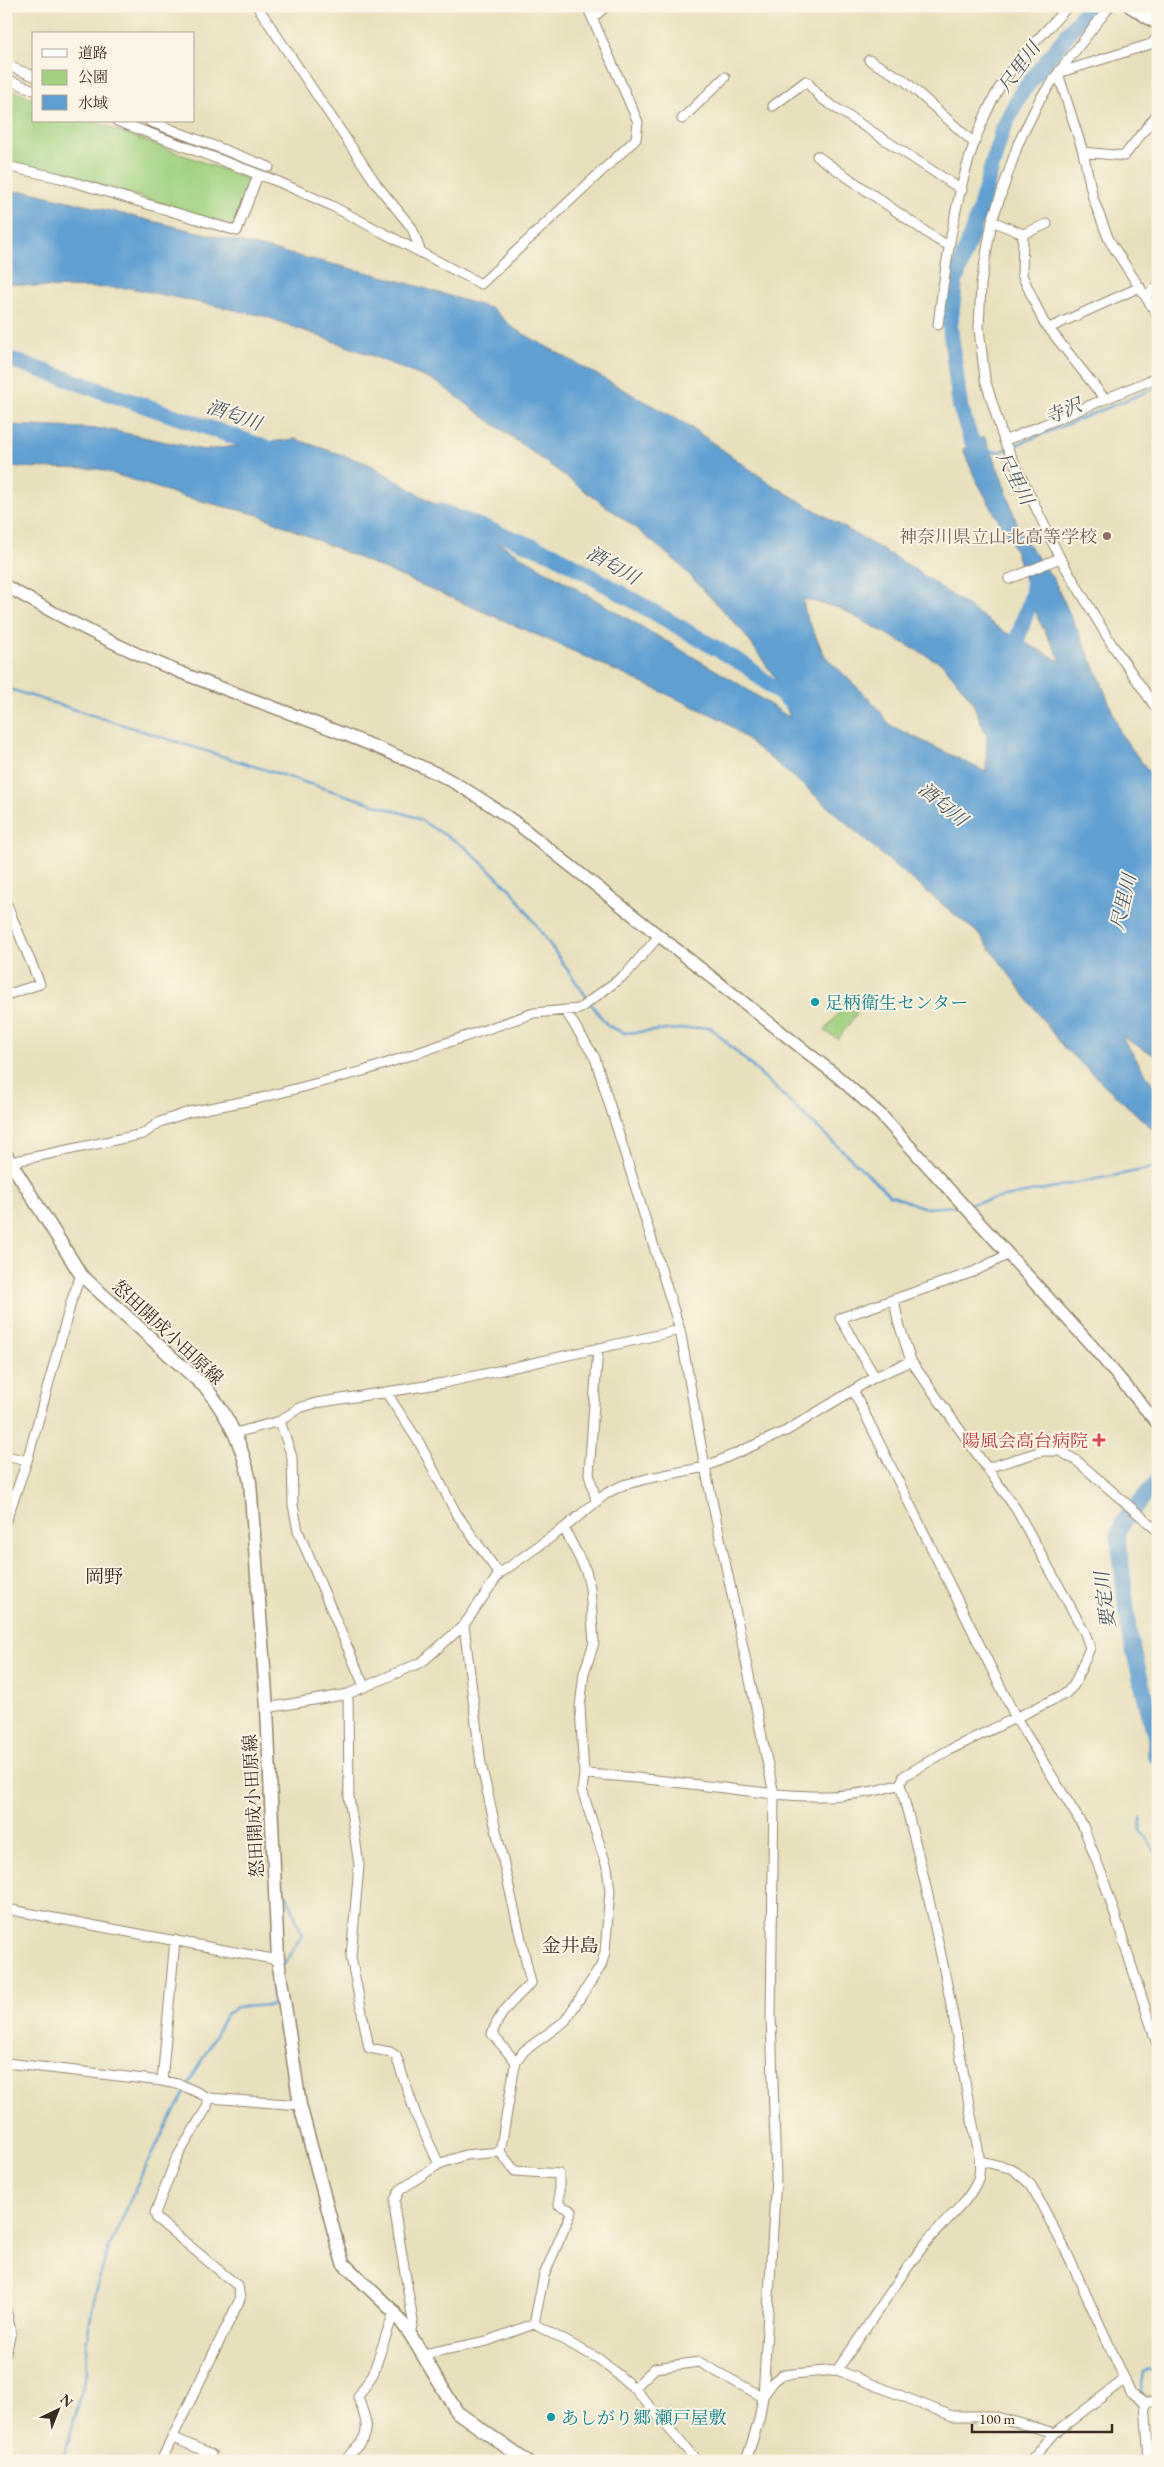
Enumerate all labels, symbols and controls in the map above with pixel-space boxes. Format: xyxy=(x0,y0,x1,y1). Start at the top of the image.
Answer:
legend xyxy=(32,32,195,122)
water label: 尺里川 xyxy=(992,35,1047,97)
text: 道路 xyxy=(78,43,108,62)
text: 公園 xyxy=(78,67,108,86)
text: 水域 xyxy=(78,93,108,112)
water label: 寺沢 xyxy=(1041,392,1087,430)
water label: 酒匂川 xyxy=(203,394,267,437)
water label: 尺里川 xyxy=(991,447,1040,511)
place label: 神奈川県立山北高等学校 xyxy=(899,525,1097,548)
marker: 神奈川県立山北高等学校 xyxy=(1101,530,1113,542)
water label: 酒匂川 xyxy=(582,540,646,591)
water label: 酒匂川 xyxy=(913,776,974,833)
water label: 尺里川 xyxy=(1104,869,1142,933)
place label: 足柄衛生センター xyxy=(825,991,968,1014)
marker: 足柄衛生センター xyxy=(809,996,821,1008)
street label: 怒田開成小田原線 xyxy=(107,1274,229,1390)
place label: 陽風会高台病院 xyxy=(962,1429,1088,1452)
marker: 陽風会高台病院 xyxy=(1092,1433,1106,1447)
district label: 岡野 xyxy=(85,1564,123,1589)
water label: 要定川 xyxy=(1089,1568,1121,1630)
street label: 怒田開成小田原線 xyxy=(238,1733,268,1879)
district label: 金井島 xyxy=(541,1933,599,1958)
north arrow xyxy=(32,2384,82,2434)
text: N xyxy=(57,2390,78,2411)
scale bar xyxy=(972,2402,1112,2434)
place label: あしがり郷 瀬戸屋敷 xyxy=(561,2406,727,2429)
text: 100 m xyxy=(979,2409,1016,2428)
marker: あしがり郷 瀬戸屋敷 xyxy=(545,2411,557,2423)

